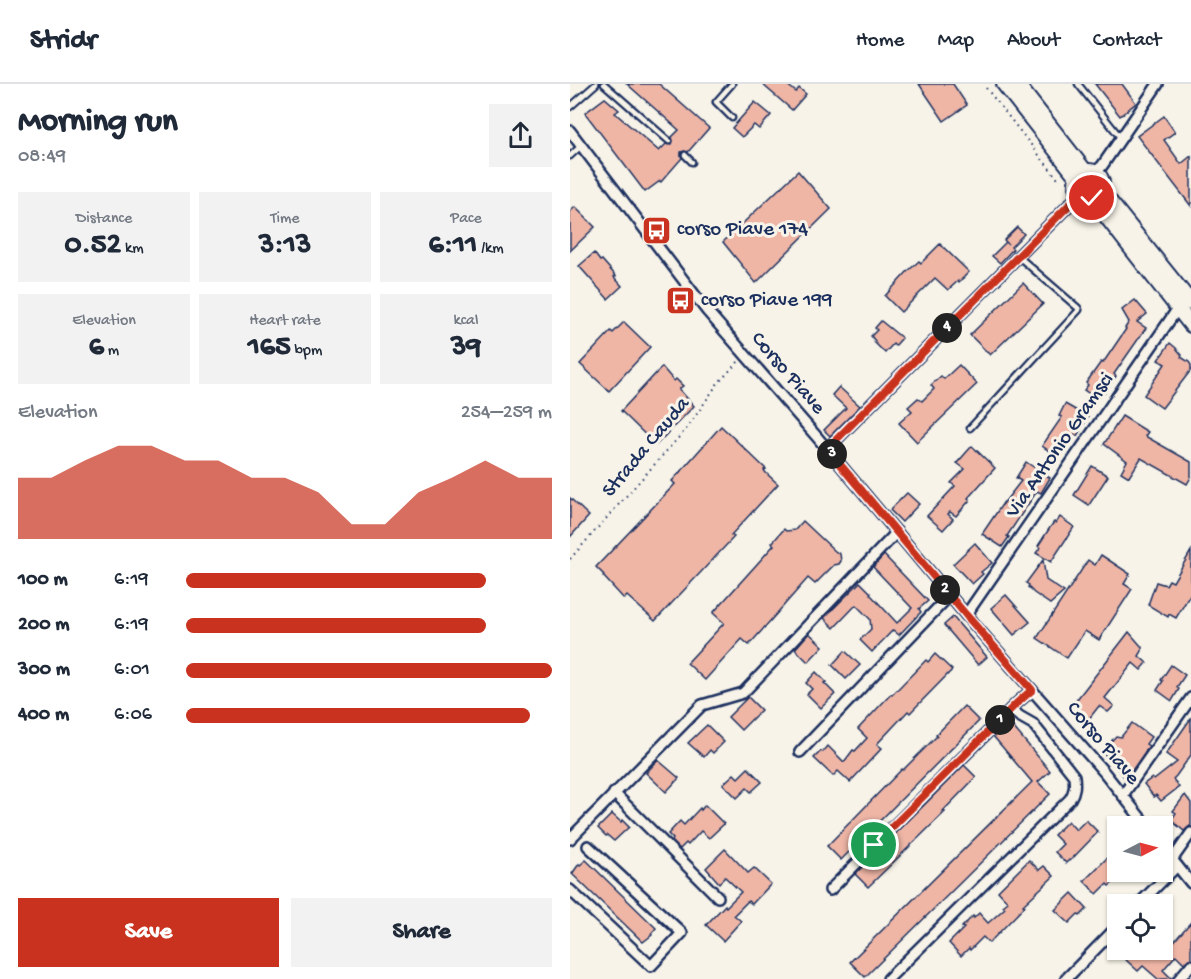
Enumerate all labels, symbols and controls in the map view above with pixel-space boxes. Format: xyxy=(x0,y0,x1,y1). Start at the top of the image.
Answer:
text: Stridr xyxy=(30,25,97,58)
text: Home xyxy=(856,29,904,54)
text: Map xyxy=(937,29,974,54)
text: About xyxy=(1007,29,1060,54)
text: Contact xyxy=(1093,29,1161,54)
text: Morning run xyxy=(18,104,178,142)
button: share xyxy=(489,104,552,167)
text: 08:49 xyxy=(18,146,66,169)
pin xyxy=(1066,172,1117,223)
icon: check xyxy=(1075,181,1108,214)
text: Distance xyxy=(76,210,132,229)
text: Time xyxy=(270,210,300,229)
text: Pace xyxy=(450,210,482,229)
bus stop icon: corso Piave 174 xyxy=(640,214,672,246)
place label: corso Piave 174 xyxy=(677,218,808,243)
text: 0.52 xyxy=(64,229,121,264)
text: 3:13 xyxy=(259,229,311,264)
text: 6:11 xyxy=(429,229,477,264)
text: km xyxy=(121,240,144,259)
text: /km xyxy=(477,240,503,259)
bus stop icon: corso Piave 199 xyxy=(664,285,696,317)
place label: corso Piave 199 xyxy=(701,289,833,314)
text: Elevation xyxy=(72,312,136,331)
text: Heart rate xyxy=(249,312,321,331)
text: kcal xyxy=(454,312,478,331)
pin: 4 xyxy=(932,313,962,343)
text: 4 xyxy=(943,318,951,337)
street label: Corso Piave xyxy=(744,328,830,421)
text: 6 xyxy=(89,331,104,366)
text: 165 xyxy=(248,331,291,366)
text: 39 xyxy=(451,331,481,366)
text: m xyxy=(104,342,119,361)
text: bpm xyxy=(291,342,322,361)
street label: Via Antonio Gramsci xyxy=(1001,368,1121,524)
street label: Strada Cauda xyxy=(598,392,697,503)
text: Elevation xyxy=(18,402,98,425)
text: 254–259 m xyxy=(461,402,552,425)
pin: 3 xyxy=(817,439,847,469)
text: 3 xyxy=(828,444,836,463)
text: 100 m xyxy=(18,569,68,592)
text: 6:19 xyxy=(114,569,149,592)
pin: 2 xyxy=(930,575,960,605)
text: 2 xyxy=(941,580,949,599)
text: 200 m xyxy=(18,614,69,637)
text: 6:19 xyxy=(114,614,149,637)
text: 300 m xyxy=(18,659,70,682)
text: 6:01 xyxy=(114,659,150,682)
street label: Corso Piave xyxy=(1060,697,1145,792)
text: 400 m xyxy=(18,704,69,727)
text: 6:06 xyxy=(114,704,152,727)
pin: 1 xyxy=(985,705,1015,735)
text: 1 xyxy=(997,710,1003,729)
north arrow xyxy=(1107,816,1173,882)
map controls xyxy=(1107,816,1173,960)
pin xyxy=(848,819,899,870)
icon: arrive xyxy=(857,828,890,861)
button: locate xyxy=(1107,894,1173,960)
button: Save xyxy=(18,898,279,967)
button: Share xyxy=(291,898,552,967)

